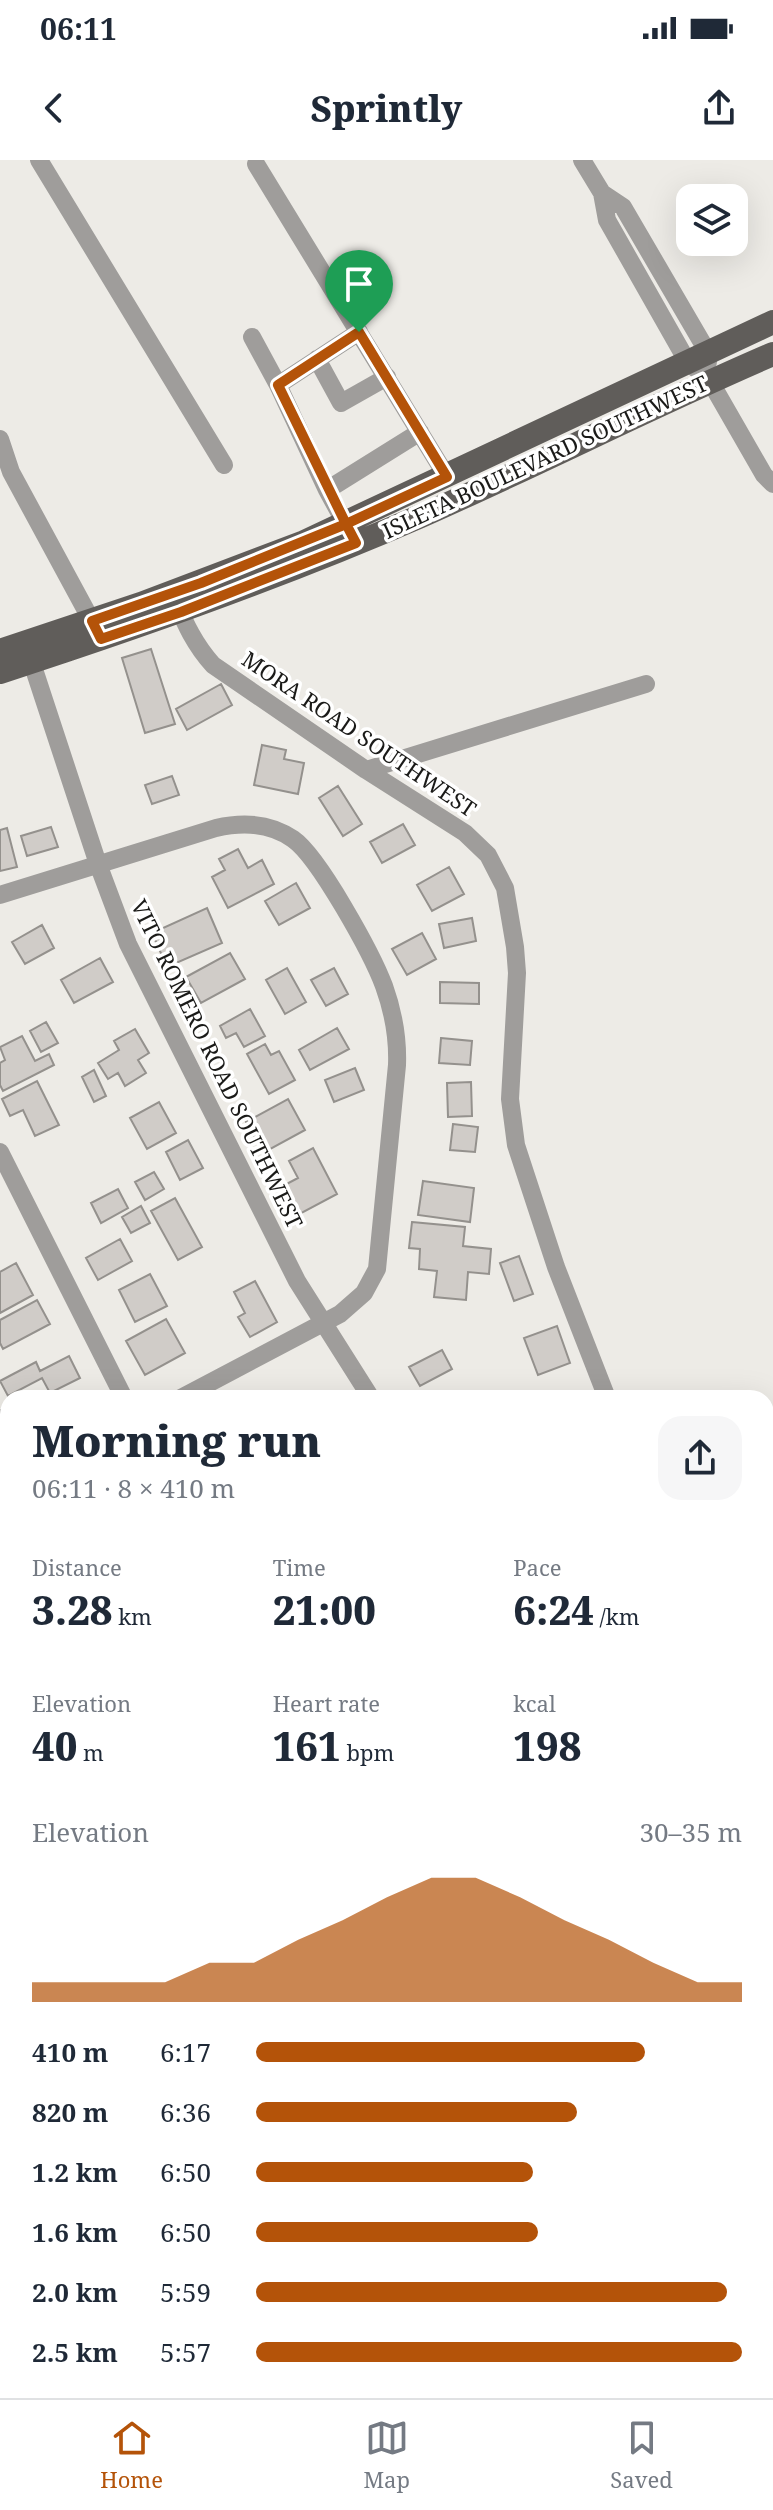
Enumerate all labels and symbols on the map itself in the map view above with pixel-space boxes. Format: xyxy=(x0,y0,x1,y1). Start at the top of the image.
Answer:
pin xyxy=(325,250,393,332)
street label: ISLETA BOULEVARD SOUTHWEST xyxy=(377,367,713,545)
street label: MORA ROAD SOUTHWEST xyxy=(237,643,483,823)
street label: VITO ROMERO ROAD SOUTHWEST xyxy=(125,894,311,1234)

